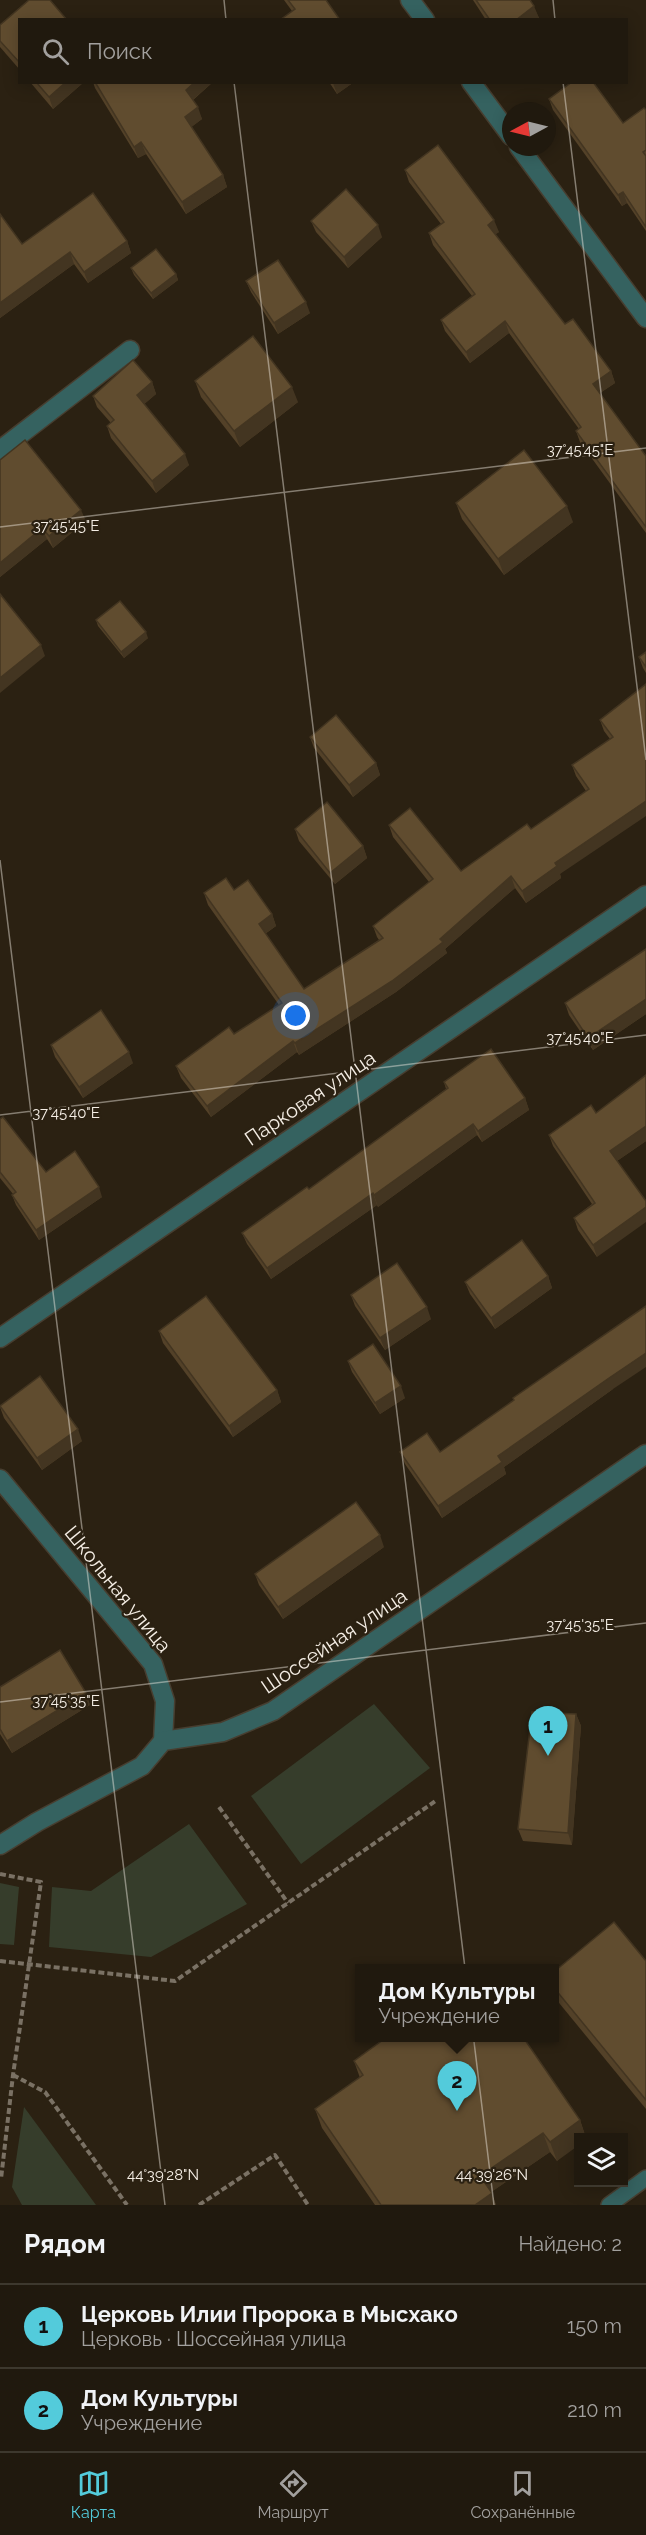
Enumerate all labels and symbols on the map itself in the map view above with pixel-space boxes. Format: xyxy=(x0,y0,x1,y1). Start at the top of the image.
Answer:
north arrow xyxy=(502,102,556,156)
text: 37°45'45"E xyxy=(547,441,613,459)
text: 37°45'45"E xyxy=(33,517,99,535)
your location xyxy=(281,1001,310,1030)
text: 37°45'40"E xyxy=(546,1029,614,1047)
street label: Парковая улица xyxy=(240,1045,380,1151)
text: 37°45'40"E xyxy=(32,1104,100,1122)
street label: Школьная улица xyxy=(60,1521,176,1657)
street label: Шоссейная улица xyxy=(257,1583,411,1699)
text: 37°45'35"E xyxy=(546,1616,614,1634)
text: 37°45'35"E xyxy=(32,1692,100,1710)
pin: 1 xyxy=(528,1706,568,1756)
pin: 2 xyxy=(438,2062,476,2111)
text: 44°39'28"N xyxy=(127,2166,199,2184)
text: 44°39'26"N xyxy=(456,2166,528,2184)

